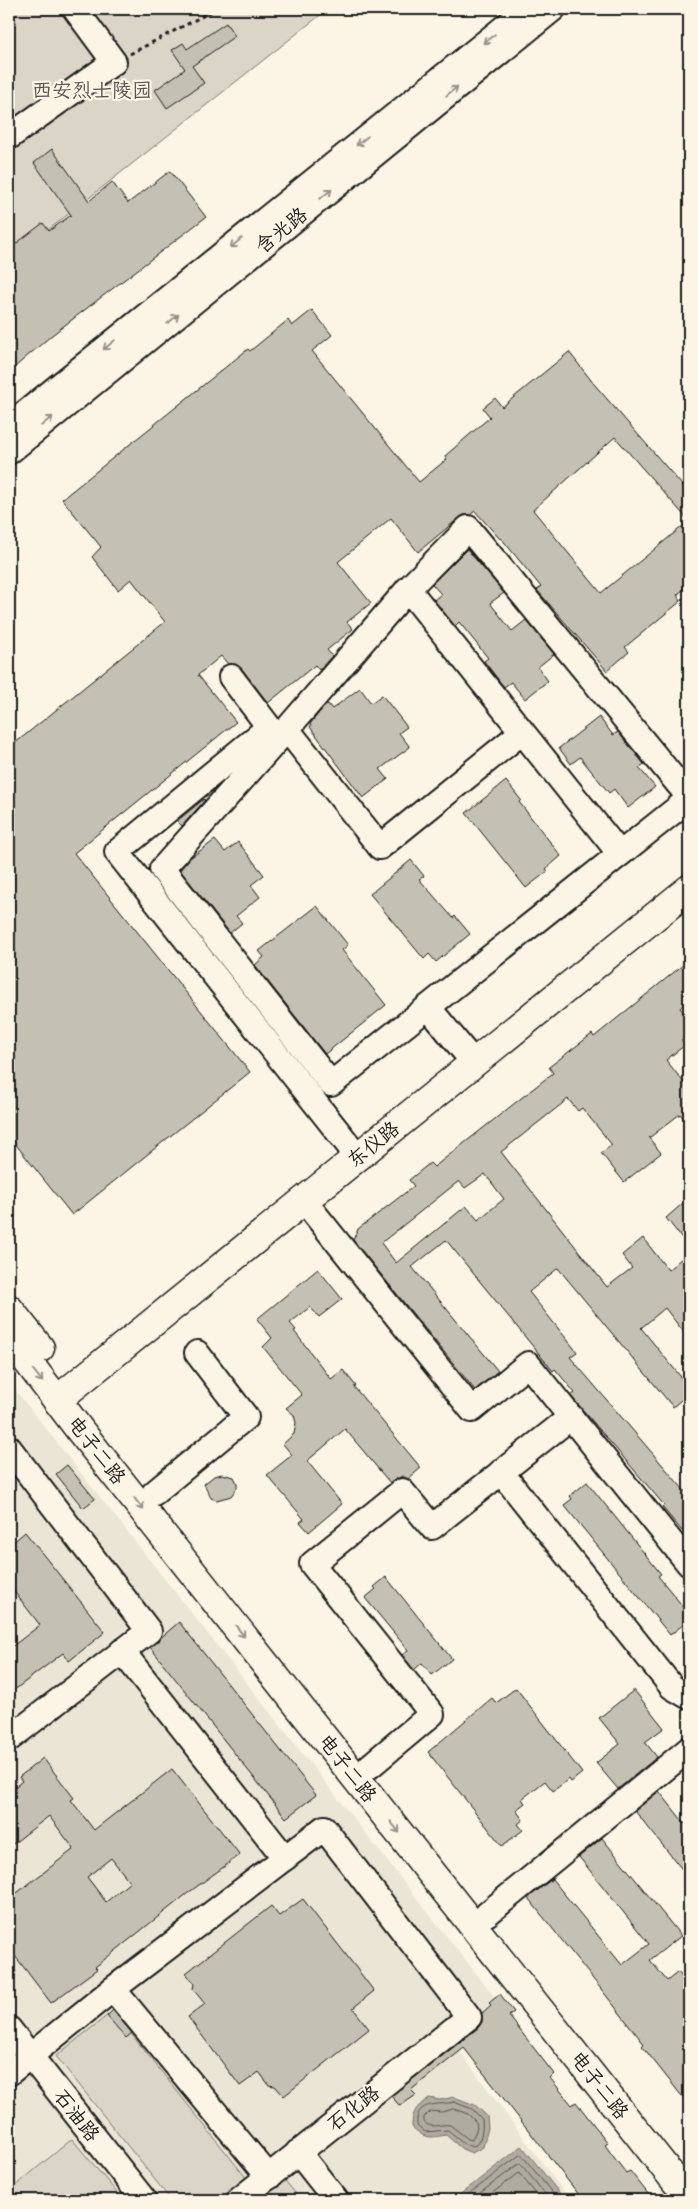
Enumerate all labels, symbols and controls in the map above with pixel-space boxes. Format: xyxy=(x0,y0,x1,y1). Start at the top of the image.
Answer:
one-way arrow xyxy=(483,34,496,45)
park label: 西安烈士陵园 xyxy=(32,78,152,105)
one-way arrow xyxy=(445,86,458,97)
one-way arrow xyxy=(356,136,369,147)
one-way arrow xyxy=(319,189,332,200)
street label: 含光路 xyxy=(250,201,315,261)
one-way arrow xyxy=(230,238,243,249)
one-way arrow xyxy=(166,313,179,324)
one-way arrow xyxy=(103,339,116,350)
one-way arrow xyxy=(40,416,53,427)
street label: 东仪路 xyxy=(342,1115,407,1175)
one-way arrow xyxy=(33,1369,44,1382)
street label: 电子二路 xyxy=(61,1411,132,1492)
one-way arrow xyxy=(133,1497,144,1510)
one-way arrow xyxy=(234,1624,245,1637)
street label: 电子二路 xyxy=(312,1729,383,1810)
one-way arrow xyxy=(389,1820,400,1833)
street label: 电子二路 xyxy=(564,2046,635,2127)
street label: 石化路 xyxy=(322,2079,387,2138)
street label: 石油路 xyxy=(47,2084,106,2149)

